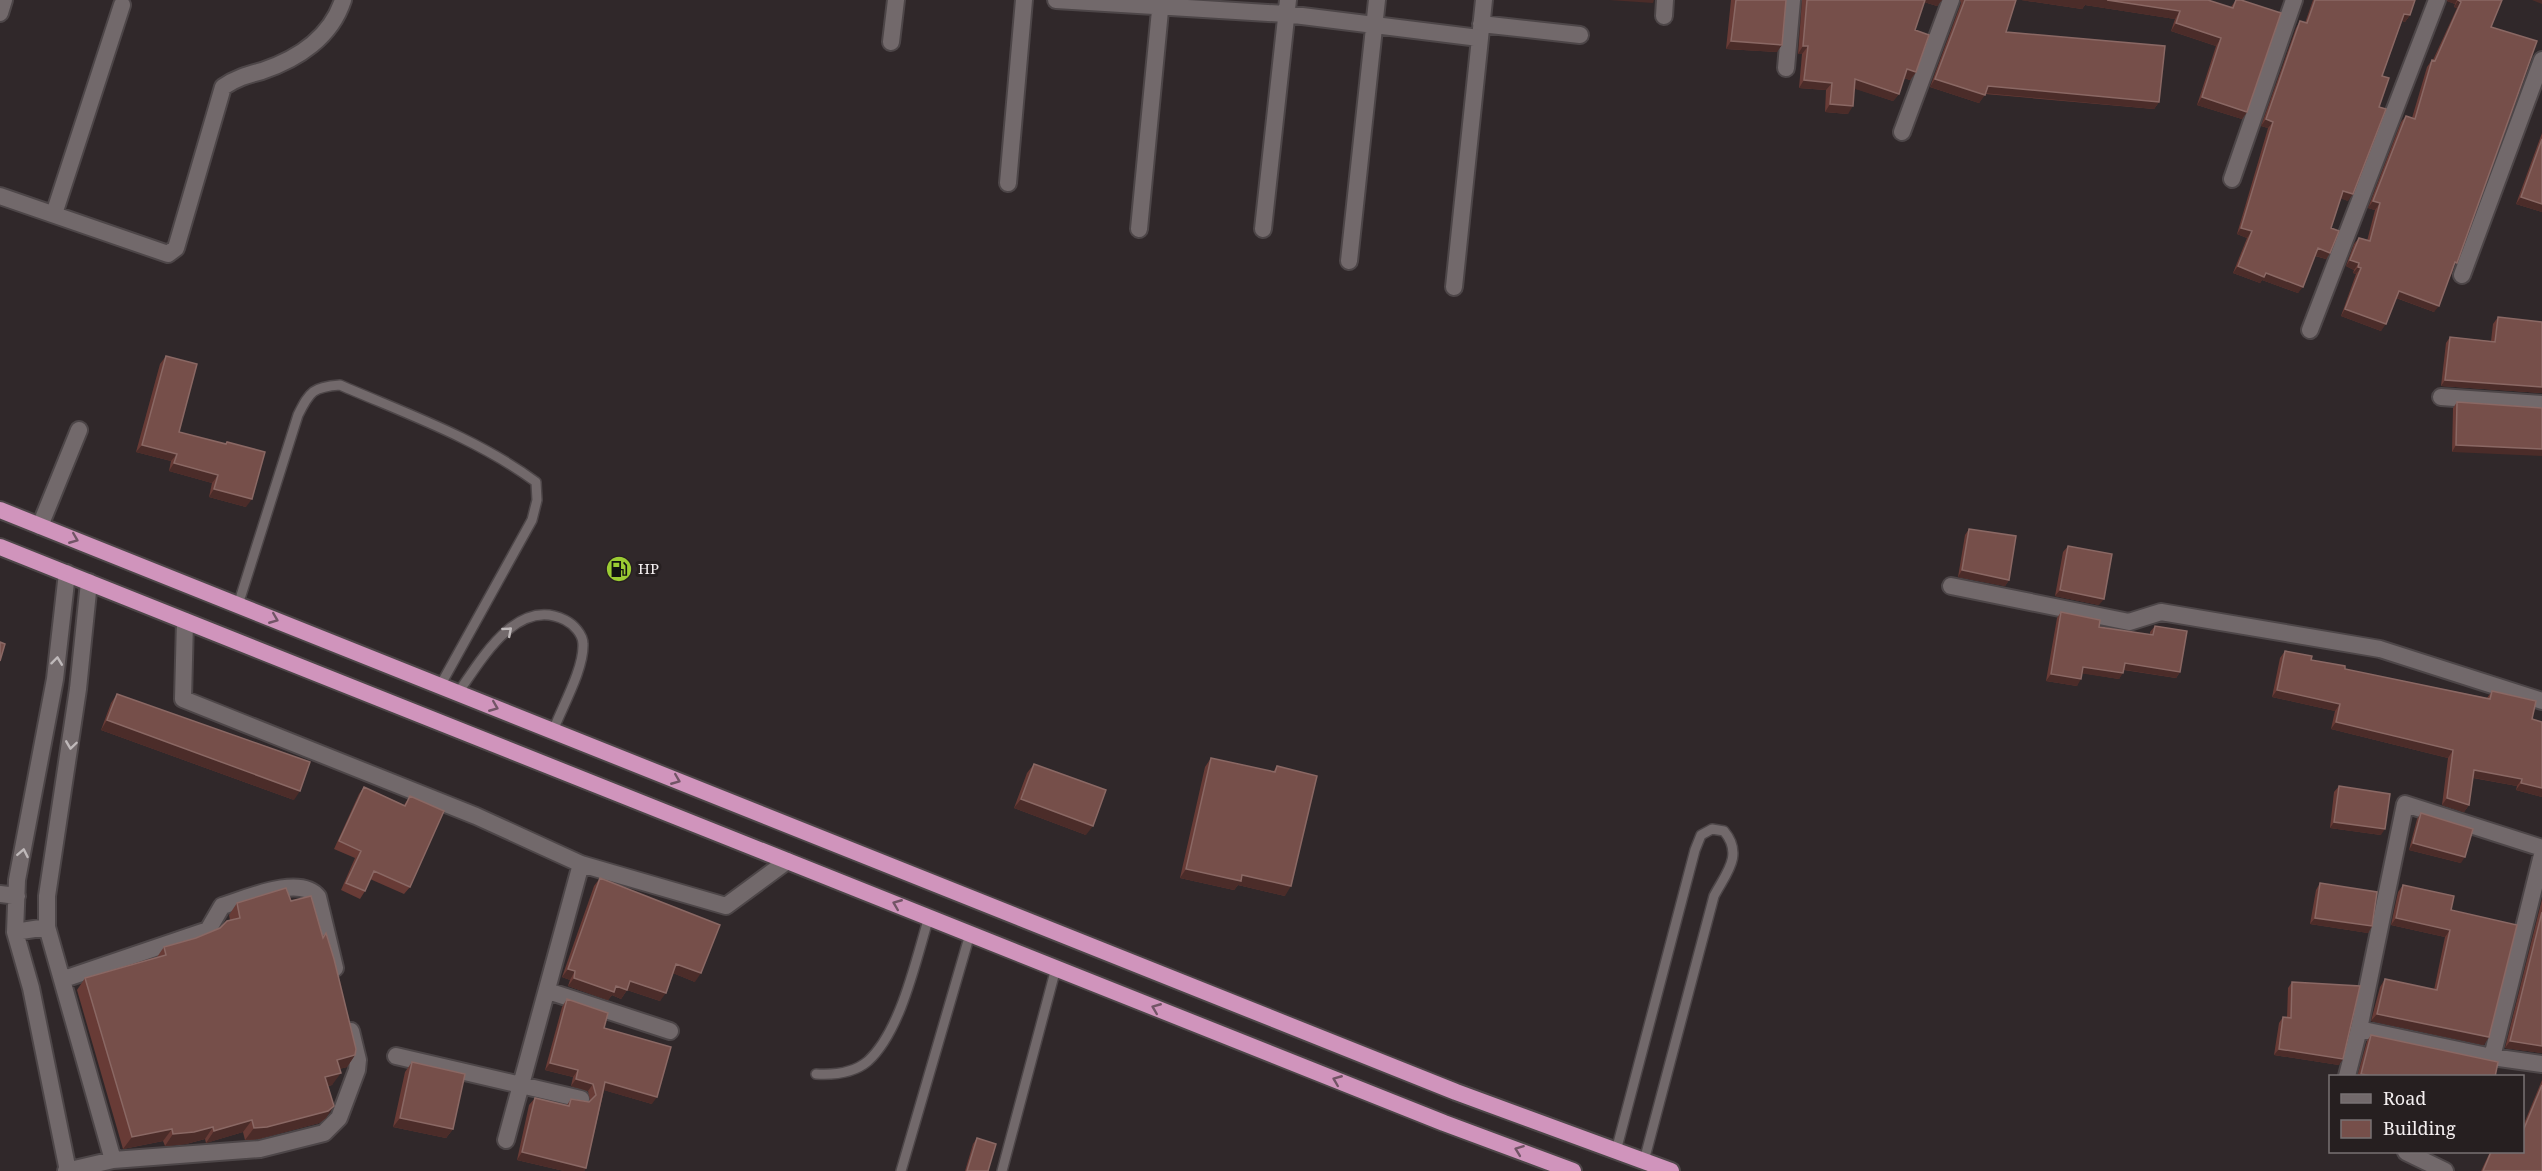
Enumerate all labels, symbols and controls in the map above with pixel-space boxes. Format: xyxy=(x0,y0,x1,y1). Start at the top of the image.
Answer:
one-way arrow xyxy=(68,532,79,544)
fuel station icon: HP xyxy=(604,554,634,584)
place label: HP xyxy=(638,558,659,578)
one-way arrow xyxy=(269,612,279,625)
one-way arrow xyxy=(501,627,512,638)
one-way arrow xyxy=(50,657,63,666)
one-way arrow xyxy=(489,700,499,713)
one-way arrow xyxy=(65,740,77,750)
one-way arrow xyxy=(669,773,680,785)
one-way arrow xyxy=(16,848,29,858)
one-way arrow xyxy=(892,899,903,911)
one-way arrow xyxy=(1151,1002,1162,1015)
one-way arrow xyxy=(1332,1075,1343,1087)
legend xyxy=(2329,1075,2524,1153)
text: Road xyxy=(2383,1086,2426,1110)
text: Building xyxy=(2383,1116,2456,1140)
one-way arrow xyxy=(1514,1145,1524,1158)

